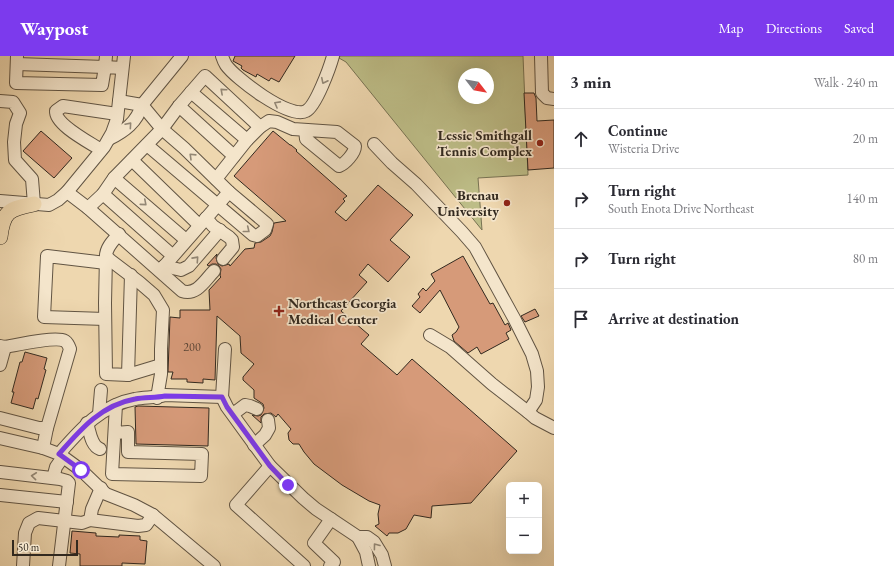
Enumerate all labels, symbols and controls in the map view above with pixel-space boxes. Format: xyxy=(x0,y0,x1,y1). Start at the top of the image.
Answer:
text: Waypost xyxy=(20,16,88,41)
text: Map xyxy=(718,19,744,37)
text: Directions xyxy=(766,19,822,37)
text: Saved xyxy=(844,19,874,37)
north arrow xyxy=(458,68,494,104)
text: 3 min xyxy=(570,71,611,93)
text: Walk · 240 m xyxy=(814,74,878,91)
one-way arrow xyxy=(321,77,329,85)
one-way arrow xyxy=(220,89,227,96)
one-way arrow xyxy=(274,102,281,109)
text: Continue xyxy=(608,121,668,140)
one-way arrow xyxy=(125,122,132,130)
place label: Lessie Smithgall Tennis Complex xyxy=(437,126,532,160)
icon: ahead xyxy=(570,128,592,150)
text: 20 m xyxy=(853,130,878,147)
marker: Lessie Smithgall Tennis Complex xyxy=(535,138,545,148)
text: Wisteria Drive xyxy=(608,140,679,157)
one-way arrow xyxy=(189,153,197,161)
text: Turn right xyxy=(608,181,676,200)
place label: Brenau University xyxy=(437,186,499,220)
icon: right xyxy=(570,188,592,210)
text: 140 m xyxy=(847,190,878,207)
marker: Brenau University xyxy=(502,198,512,208)
one-way arrow xyxy=(139,199,147,206)
text: South Enota Drive Northeast xyxy=(608,200,754,217)
one-way arrow xyxy=(242,226,249,233)
icon: right xyxy=(570,248,592,270)
text: Turn right xyxy=(608,249,676,268)
text: 80 m xyxy=(853,250,878,267)
one-way arrow xyxy=(192,256,199,264)
place label: Northeast Georgia Medical Center xyxy=(288,294,397,328)
marker: Northeast Georgia Medical Center xyxy=(273,305,285,317)
icon: arrive xyxy=(570,308,592,330)
text: Arrive at destination xyxy=(608,309,739,328)
house number: 200 xyxy=(183,339,201,355)
route start xyxy=(72,461,90,479)
one-way arrow xyxy=(31,472,37,481)
route end xyxy=(279,476,297,494)
map controls xyxy=(506,482,542,554)
button: + xyxy=(506,482,542,518)
button: − xyxy=(506,518,542,554)
scale bar xyxy=(12,538,78,557)
text: 50 m xyxy=(18,540,39,554)
one-way arrow xyxy=(374,544,381,551)

